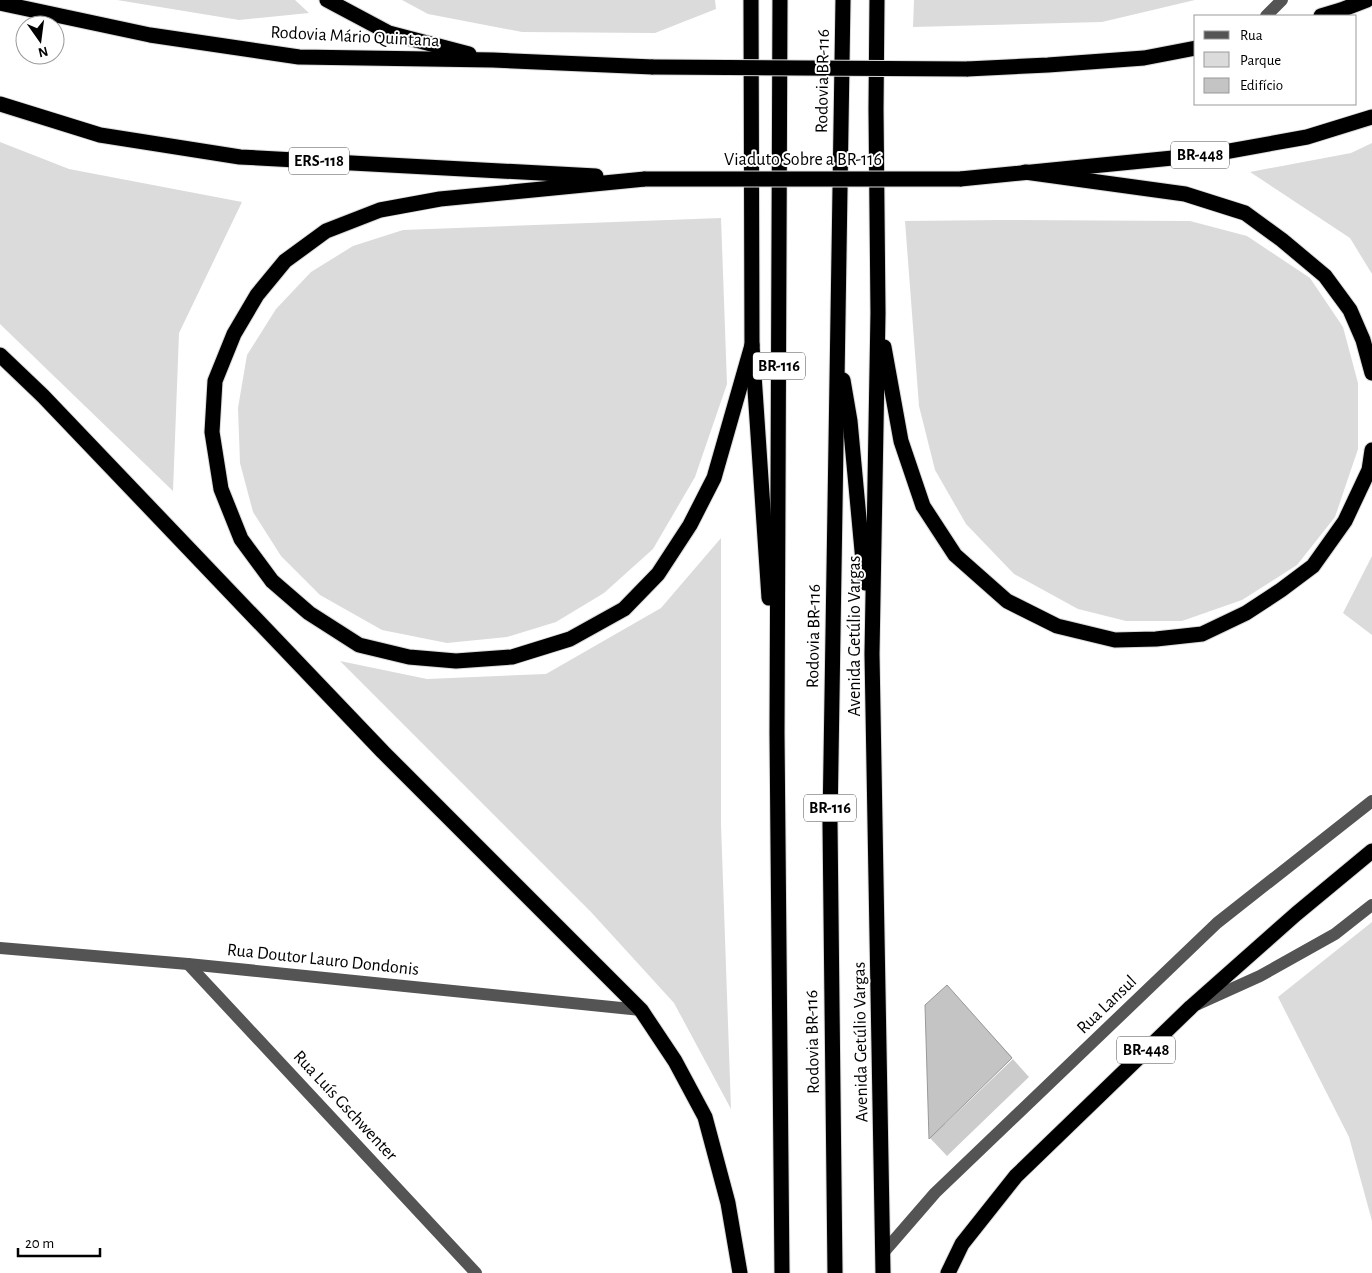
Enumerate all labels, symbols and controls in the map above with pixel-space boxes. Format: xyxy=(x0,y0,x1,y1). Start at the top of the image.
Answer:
north arrow xyxy=(15,15,65,65)
legend xyxy=(1194,15,1357,105)
street label: Rodovia Mário Quintana xyxy=(270,24,440,50)
text: Rua xyxy=(1240,28,1263,43)
street label: Rodovia BR-116 xyxy=(813,29,833,133)
text: N xyxy=(36,44,49,60)
text: Parque xyxy=(1240,53,1281,68)
text: Edifício xyxy=(1240,78,1283,93)
road number: BR-448 xyxy=(1171,142,1229,168)
road number: ERS-118 xyxy=(289,148,349,175)
street label: Viaduto Sobre a BR-116 xyxy=(724,151,882,169)
road number: BR-116 xyxy=(753,352,805,380)
street label: Avenida Getúlio Vargas xyxy=(846,556,864,716)
street label: Rodovia BR-116 xyxy=(804,584,824,688)
road number: BR-116 xyxy=(804,794,856,821)
street label: Rua Doutor Lauro Dondonis xyxy=(226,941,420,979)
street label: Avenida Getúlio Vargas xyxy=(851,961,871,1123)
street label: Rua Lansul xyxy=(1074,972,1140,1038)
street label: Rodovia BR-116 xyxy=(803,990,823,1094)
road number: BR-448 xyxy=(1117,1036,1175,1064)
street label: Rua Luís Gschwenter xyxy=(290,1047,401,1165)
scale bar xyxy=(18,1226,100,1258)
text: 20 m xyxy=(25,1236,54,1251)

